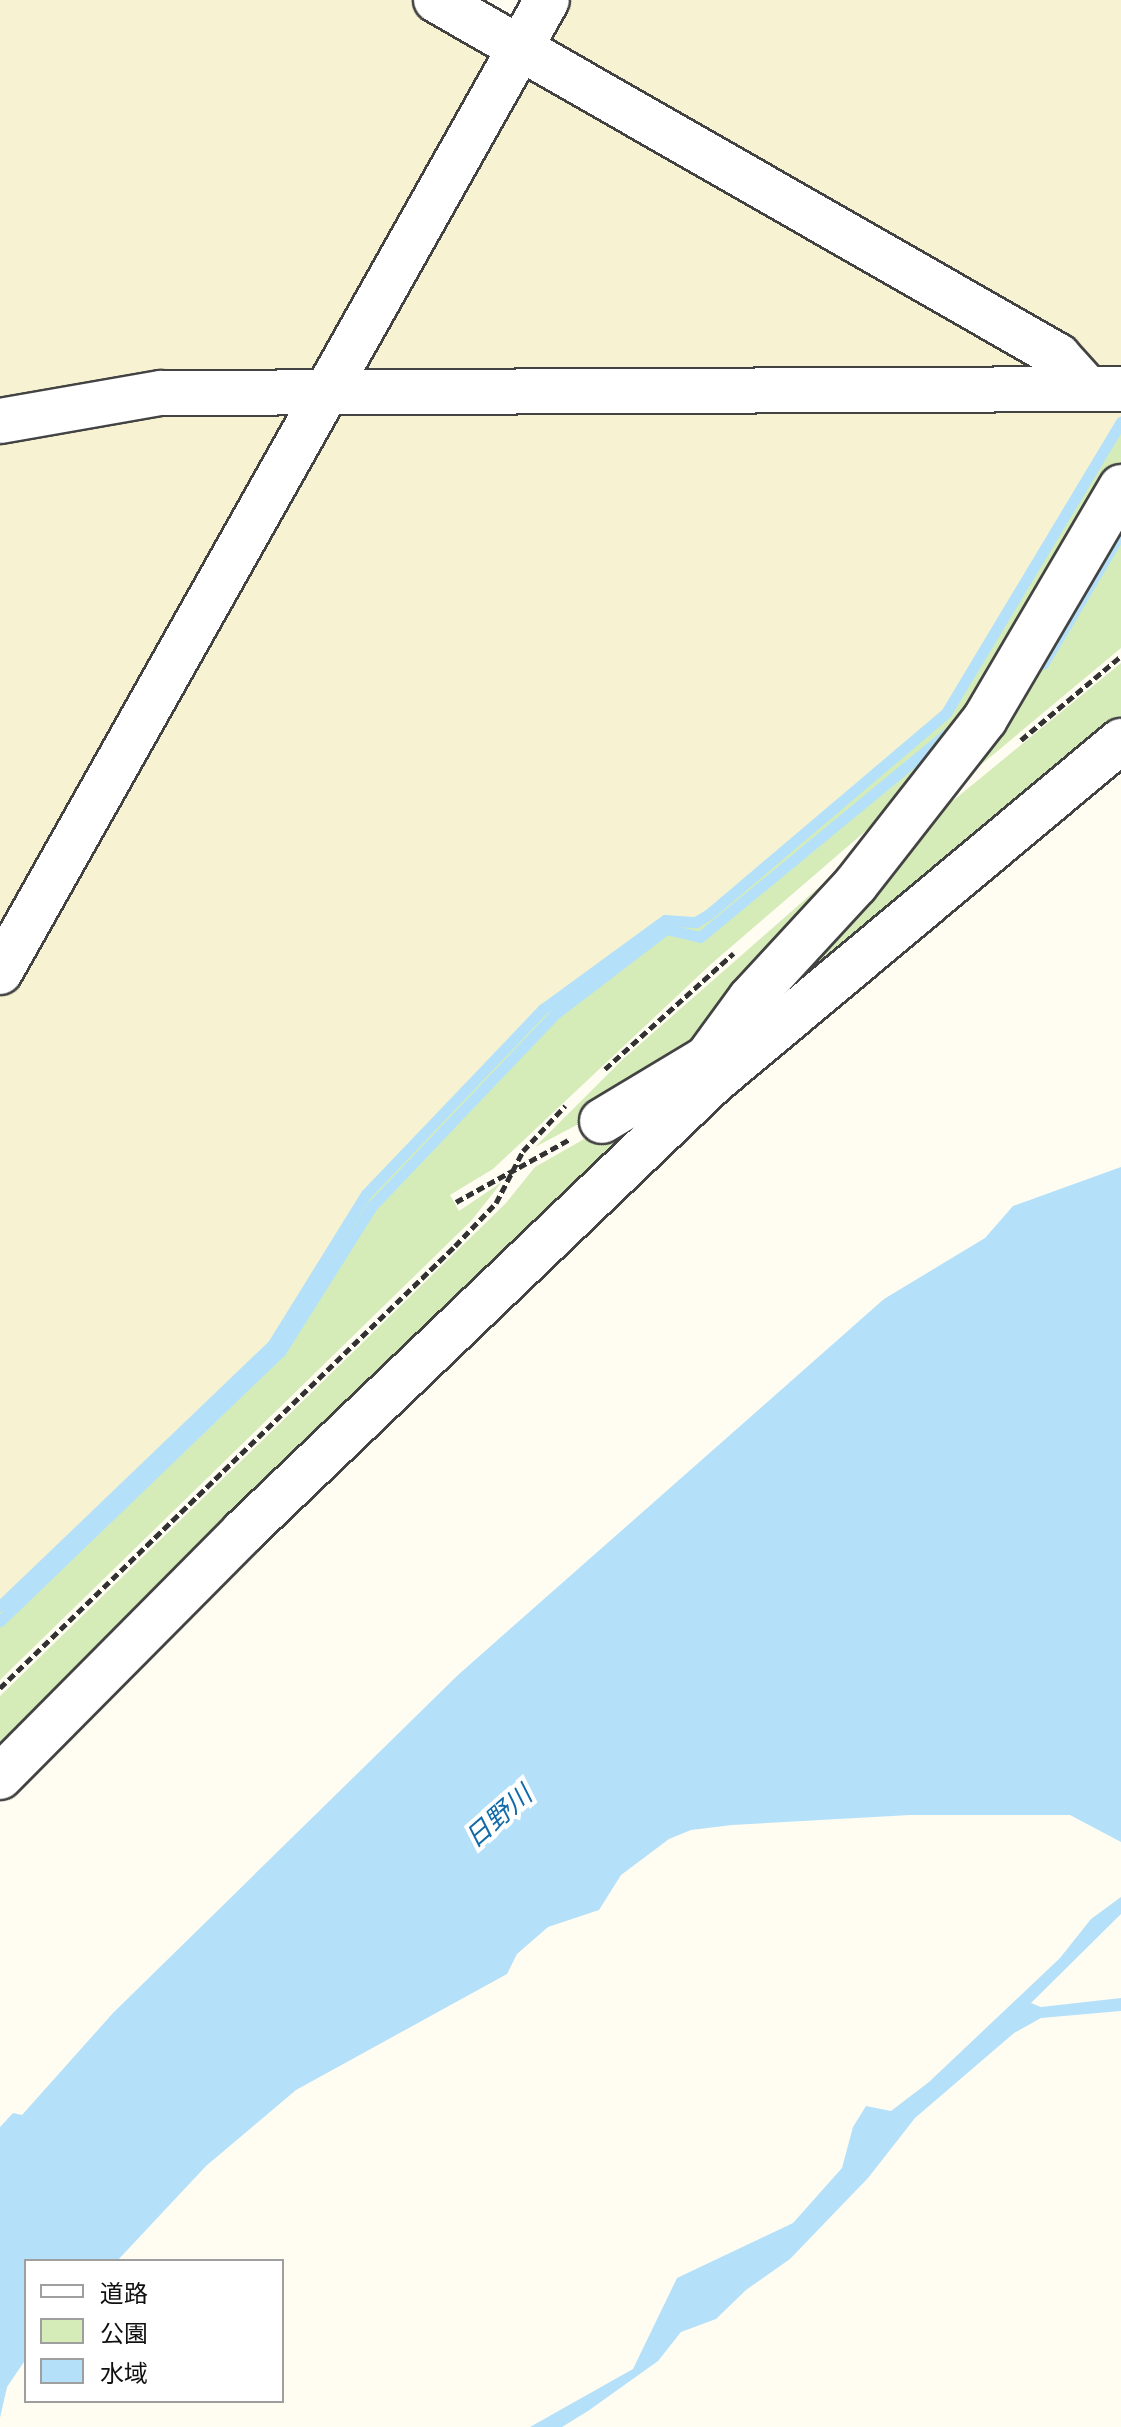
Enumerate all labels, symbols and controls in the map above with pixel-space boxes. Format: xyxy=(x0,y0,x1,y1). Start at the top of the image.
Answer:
water label: 日野川 xyxy=(459,1780,539,1854)
legend xyxy=(24,2259,284,2403)
text: 道路 xyxy=(100,2280,148,2307)
text: 公園 xyxy=(100,2320,148,2347)
text: 水域 xyxy=(100,2360,148,2387)

